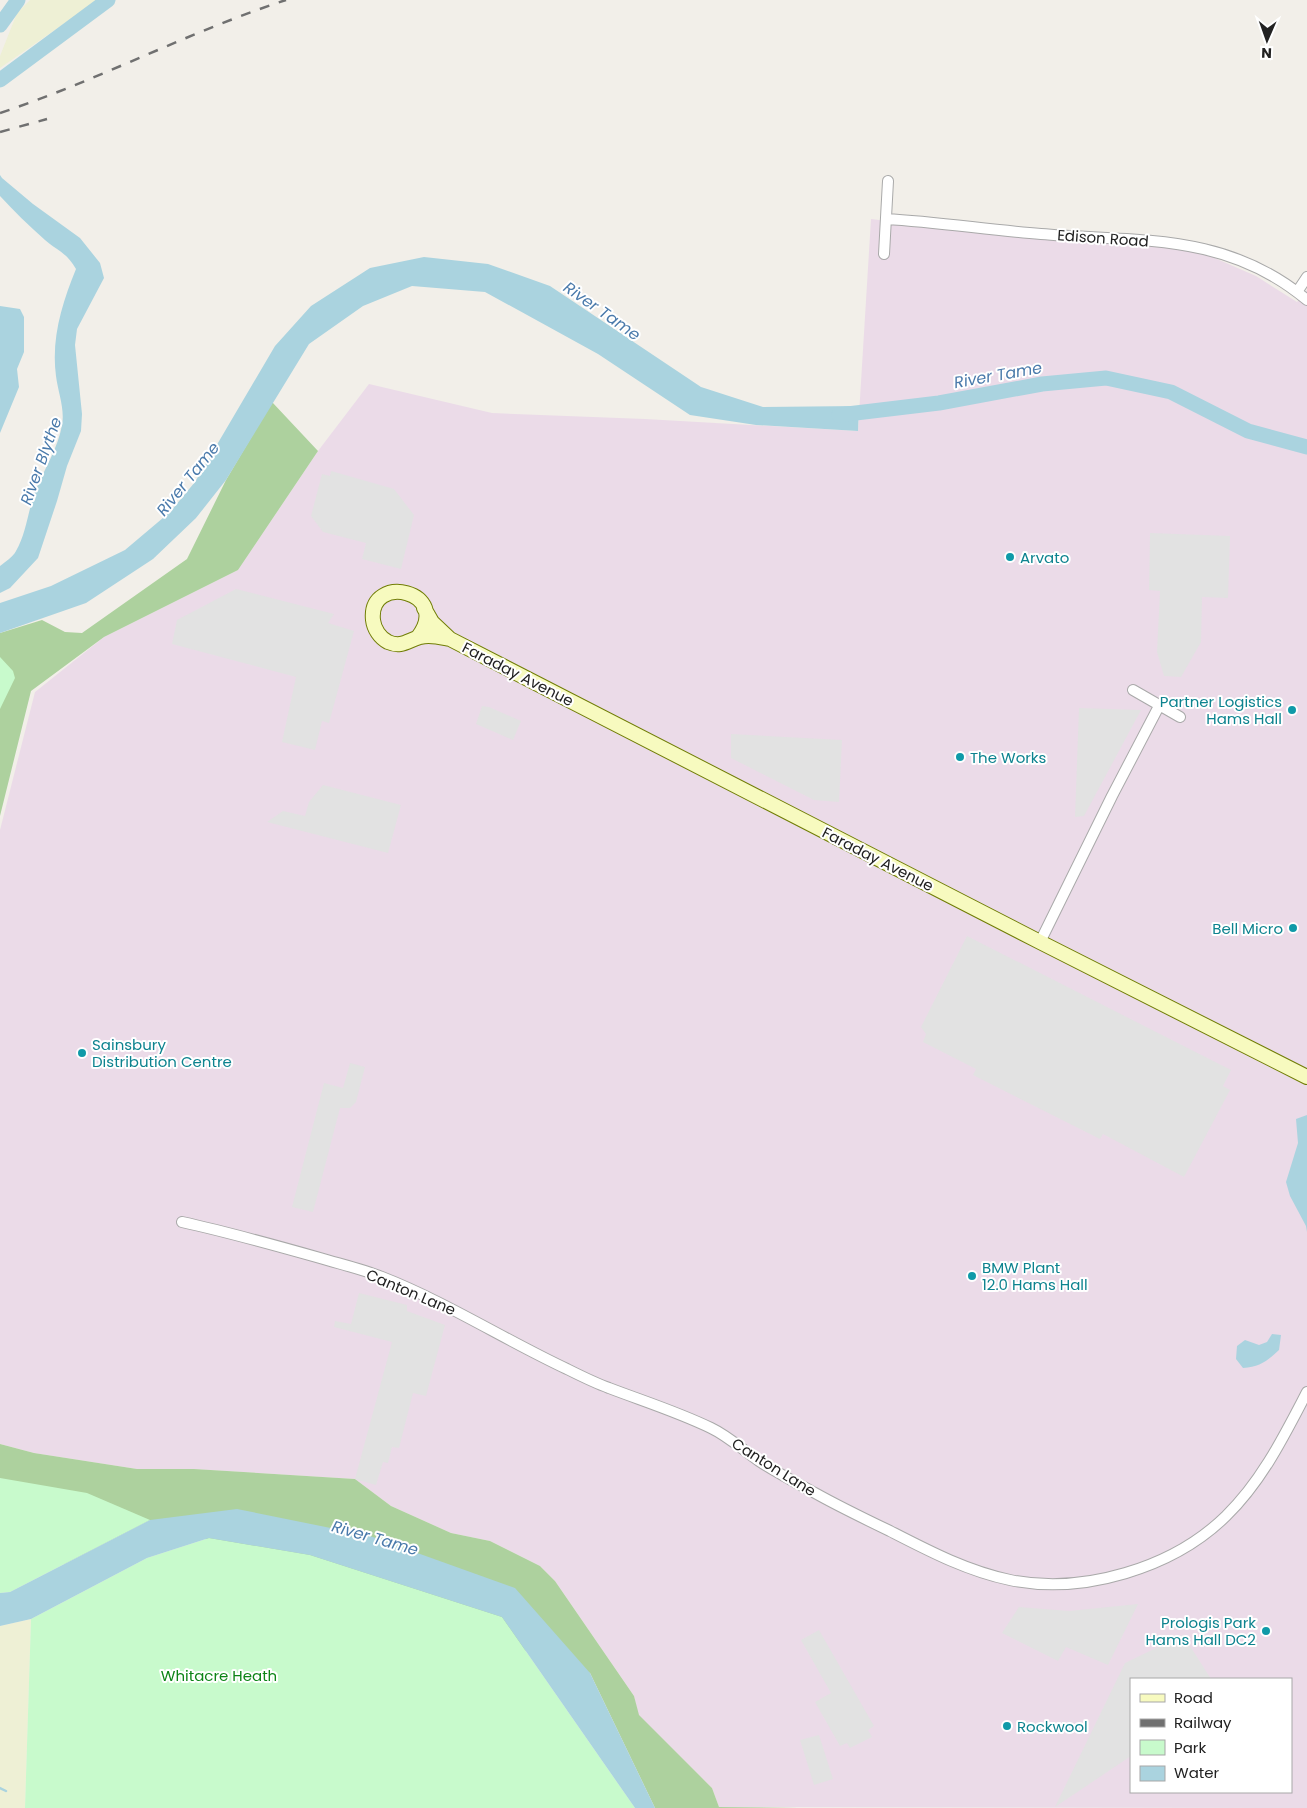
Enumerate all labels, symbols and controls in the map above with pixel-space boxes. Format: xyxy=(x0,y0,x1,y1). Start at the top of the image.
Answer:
north arrow xyxy=(1242,15,1292,65)
text: N xyxy=(1261,43,1272,63)
street label: Edison Road xyxy=(1057,224,1149,252)
water label: River Tame xyxy=(559,276,645,346)
water label: River Tame xyxy=(952,356,1044,394)
water label: River Blythe xyxy=(14,414,68,508)
water label: River Tame xyxy=(151,437,225,521)
place label: Arvato xyxy=(1020,547,1069,568)
marker: Arvato xyxy=(1004,551,1016,563)
street label: Faraday Avenue xyxy=(459,637,577,711)
place label: Partner Logistics Hams Hall xyxy=(1160,691,1282,729)
marker: Partner Logistics Hams Hall xyxy=(1286,704,1298,716)
place label: The Works xyxy=(970,747,1047,768)
marker: The Works xyxy=(954,751,966,763)
street label: Faraday Avenue xyxy=(819,822,937,896)
place label: Bell Micro xyxy=(1212,918,1283,939)
marker: Bell Micro xyxy=(1287,922,1299,934)
place label: Sainsbury Distribution Centre xyxy=(92,1034,232,1072)
marker: Sainsbury Distribution Centre xyxy=(76,1047,88,1059)
place label: BMW Plant 12.0 Hams Hall xyxy=(982,1257,1088,1295)
street label: Canton Lane xyxy=(363,1264,459,1320)
marker: BMW Plant 12.0 Hams Hall xyxy=(966,1270,978,1282)
street label: Canton Lane xyxy=(728,1433,820,1501)
water label: River Tame xyxy=(329,1515,421,1561)
place label: Prologis Park Hams Hall DC2 xyxy=(1145,1612,1256,1650)
marker: Prologis Park Hams Hall DC2 xyxy=(1260,1625,1272,1637)
park label: Whitacre Heath xyxy=(161,1665,277,1686)
legend xyxy=(1130,1678,1292,1793)
text: Road xyxy=(1174,1687,1213,1708)
text: Railway xyxy=(1174,1712,1232,1733)
place label: Rockwool xyxy=(1017,1716,1088,1737)
marker: Rockwool xyxy=(1001,1720,1013,1732)
text: Park xyxy=(1174,1737,1206,1758)
text: Water xyxy=(1174,1762,1220,1783)

